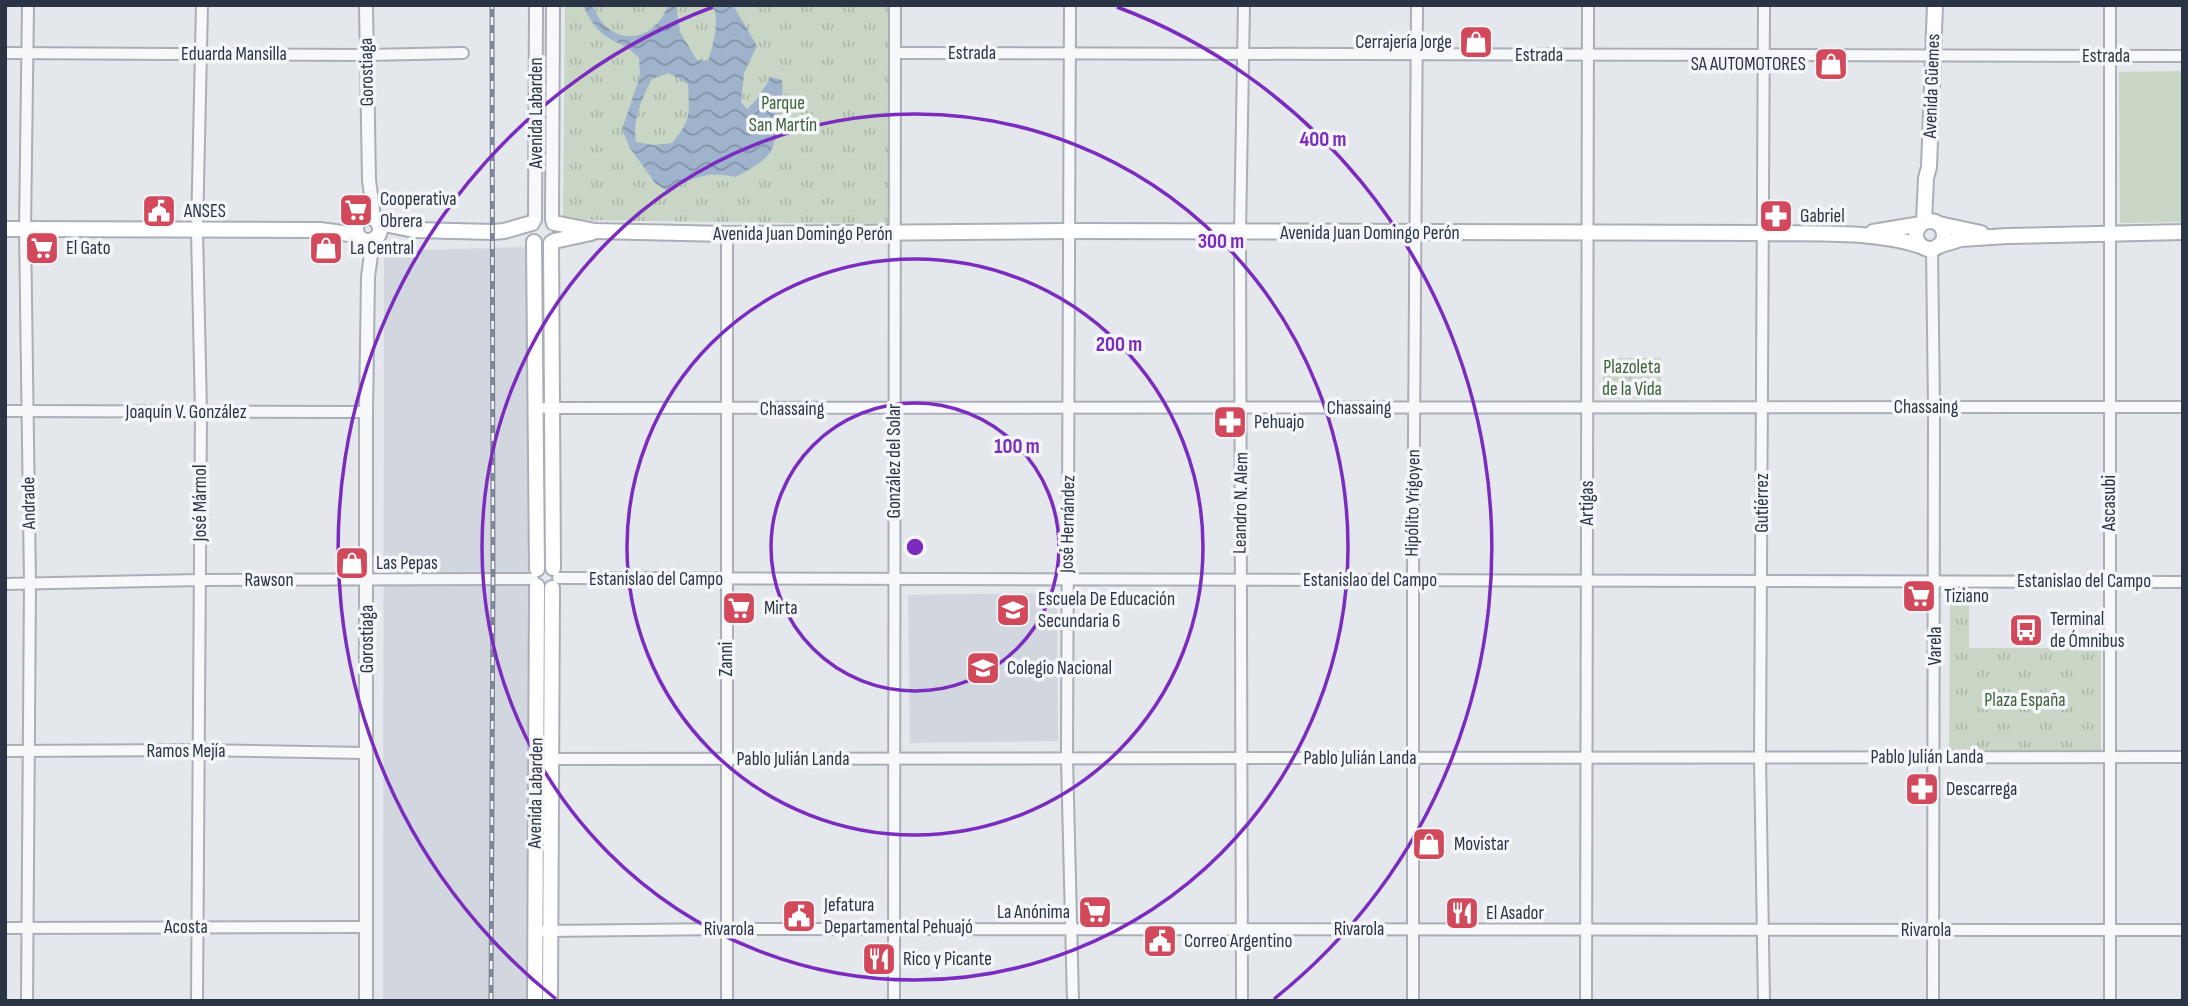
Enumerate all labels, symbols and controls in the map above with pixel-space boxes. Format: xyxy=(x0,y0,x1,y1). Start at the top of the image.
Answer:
shop icon: Cerrajería Jorge xyxy=(1457,23,1495,61)
place label: Cerrajería Jorge xyxy=(1355,31,1452,54)
street label: Avenida Güemes xyxy=(1919,33,1945,140)
street label: Gorostiaga xyxy=(355,38,379,106)
street label: Estrada xyxy=(948,42,996,65)
street label: Eduarda Mansilla xyxy=(181,43,287,66)
street label: Estrada xyxy=(1515,44,1563,67)
shop icon: SA AUTOMOTORES xyxy=(1812,45,1850,83)
street label: Estrada xyxy=(2082,45,2130,68)
place label: SA AUTOMOTORES xyxy=(1691,53,1806,76)
street label: Avenida Labarden xyxy=(525,57,548,170)
park label: Parque San Martín xyxy=(749,92,817,137)
text: 400 m xyxy=(1300,127,1346,152)
place label: Cooperativa Obrera xyxy=(380,188,457,233)
supermarket icon: Cooperativa Obrera xyxy=(337,191,375,229)
public building icon: ANSES xyxy=(140,192,178,230)
pharmacy icon: Gabriel xyxy=(1757,197,1795,235)
place label: ANSES xyxy=(183,200,226,223)
place label: Gabriel xyxy=(1800,205,1845,228)
street label: Avenida Juan Domingo Perón xyxy=(1279,222,1460,245)
street label: Avenida Juan Domingo Perón xyxy=(712,223,893,246)
supermarket icon: El Gato xyxy=(23,229,61,267)
shop icon: La Central xyxy=(307,229,345,267)
text: 300 m xyxy=(1198,229,1244,254)
place label: El Gato xyxy=(66,237,111,260)
place label: La Central xyxy=(350,237,414,260)
text: 200 m xyxy=(1096,332,1142,357)
park label: Plazoleta de la Vida xyxy=(1602,356,1662,401)
street label: Chassaing xyxy=(1894,396,1959,419)
street label: Chassaing xyxy=(1327,397,1392,420)
street label: Chassaing xyxy=(760,398,825,421)
street label: Joaquín V. González xyxy=(125,401,247,424)
street label: González del Solar xyxy=(883,403,906,519)
pharmacy icon: Pehuajo xyxy=(1211,403,1249,441)
place label: Pehuajo xyxy=(1254,411,1304,434)
text: 100 m xyxy=(994,434,1040,459)
street label: Hipólito Yrigoyen xyxy=(1401,449,1425,557)
street label: Leandro N. Alem xyxy=(1229,452,1253,554)
street label: José Mármol xyxy=(189,465,212,542)
street label: Gutiérrez xyxy=(1751,473,1774,533)
street label: José Hernández xyxy=(1056,475,1080,574)
street label: Ascasubi xyxy=(2098,475,2121,532)
street label: Andrade xyxy=(17,477,41,530)
street label: Artigas xyxy=(1576,480,1599,526)
centre of rings xyxy=(903,535,927,559)
shop icon: Las Pepas xyxy=(333,544,371,582)
place label: Las Pepas xyxy=(376,552,438,575)
street label: Estanislao del Campo xyxy=(589,568,723,591)
street label: Rawson xyxy=(244,569,294,592)
street label: Estanislao del Campo xyxy=(1303,569,1437,592)
street label: Estanislao del Campo xyxy=(2017,570,2151,593)
supermarket icon: Tiziano xyxy=(1900,577,1938,615)
place label: Tiziano xyxy=(1944,585,1989,608)
place label: Escuela De Educación Secundaria 6 xyxy=(1038,588,1175,633)
supermarket icon: Mirta xyxy=(720,589,758,627)
school or university icon: Escuela De Educación Secundaria 6 xyxy=(994,591,1032,629)
place label: Mirta xyxy=(764,597,798,620)
street label: Gorostiaga xyxy=(356,605,379,673)
place label: Terminal de Ómnibus xyxy=(2050,608,2125,653)
bus stop icon: Terminal de Ómnibus xyxy=(2007,611,2045,649)
street label: Varela xyxy=(1924,627,1947,665)
street label: Zanni xyxy=(715,642,738,676)
school or university icon: Colegio Nacional xyxy=(964,649,1002,687)
place label: Colegio Nacional xyxy=(1007,657,1112,680)
park label: Plaza España xyxy=(1984,689,2066,712)
street label: Avenida Labarden xyxy=(524,737,548,850)
street label: Ramos Mejía xyxy=(147,740,225,763)
street label: Pablo Julián Landa xyxy=(1871,746,1983,769)
street label: Pablo Julián Landa xyxy=(1304,747,1416,770)
street label: Pablo Julián Landa xyxy=(737,748,849,771)
pharmacy icon: Descarrega xyxy=(1903,770,1941,808)
place label: Descarrega xyxy=(1946,778,2017,801)
shop icon: Movistar xyxy=(1410,825,1448,863)
place label: Movistar xyxy=(1454,833,1510,856)
supermarket icon: La Anónima xyxy=(1076,893,1114,931)
place label: Jefatura Departamental Pehuajó xyxy=(823,894,973,939)
restaurant icon: El Asador xyxy=(1443,894,1481,932)
public building icon: Jefatura Departamental Pehuajó xyxy=(780,897,818,935)
place label: La Anónima xyxy=(997,901,1070,924)
place label: El Asador xyxy=(1486,902,1544,925)
street label: Acosta xyxy=(163,916,208,939)
street label: Rivarola xyxy=(704,918,754,941)
street label: Rivarola xyxy=(1334,918,1384,941)
street label: Rivarola xyxy=(1901,919,1951,942)
public building icon: Correo Argentino xyxy=(1141,922,1179,960)
place label: Correo Argentino xyxy=(1184,930,1292,953)
restaurant icon: Rico y Picante xyxy=(860,940,898,978)
place label: Rico y Picante xyxy=(903,948,992,971)

